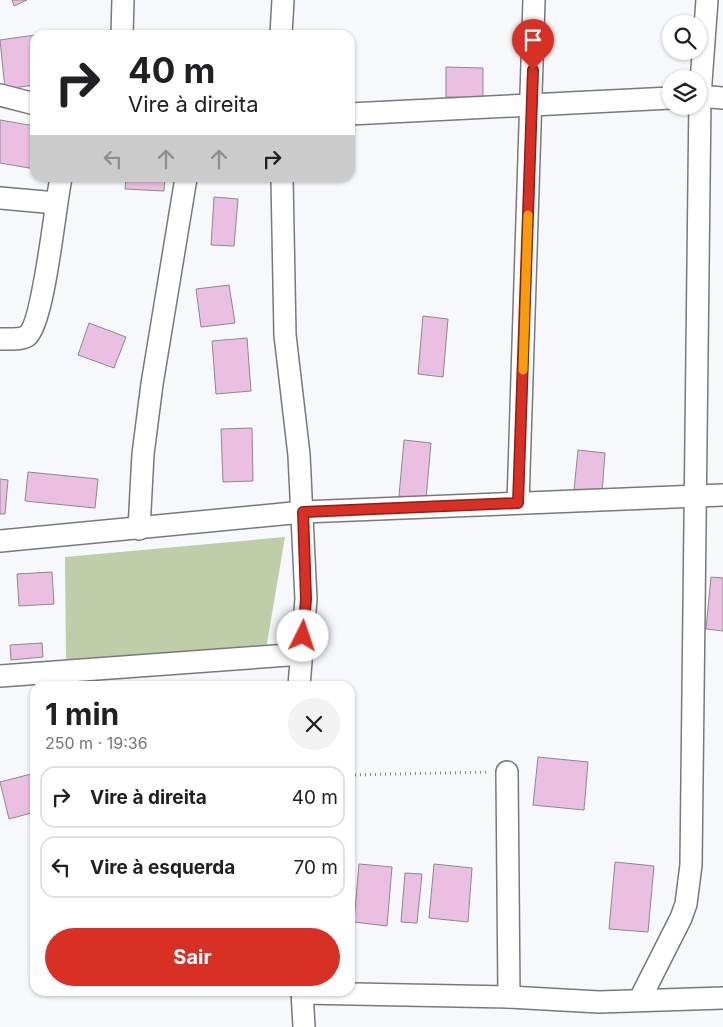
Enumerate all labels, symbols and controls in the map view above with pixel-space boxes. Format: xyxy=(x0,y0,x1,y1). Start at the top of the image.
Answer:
map controls xyxy=(662,15,707,115)
button: search xyxy=(662,15,707,60)
pin xyxy=(512,19,554,70)
icon: arrive xyxy=(519,26,547,54)
text: 40 m xyxy=(128,49,216,91)
icon: right xyxy=(45,50,110,115)
button: layers xyxy=(662,70,707,115)
text: Vire à direita xyxy=(128,91,259,117)
icon: left xyxy=(99,145,127,173)
icon: ahead xyxy=(152,145,180,173)
icon: ahead xyxy=(205,145,233,173)
icon: right xyxy=(258,145,286,173)
position arrow xyxy=(276,609,328,661)
text: 1 min xyxy=(45,696,119,732)
button: close xyxy=(288,698,340,750)
text: 250 m · 19:36 xyxy=(45,733,148,753)
icon: right xyxy=(47,783,75,811)
text: Vire à direita xyxy=(90,786,207,809)
text: 40 m xyxy=(292,786,338,809)
icon: left xyxy=(47,853,75,881)
text: Vire à esquerda xyxy=(90,856,235,879)
text: 70 m xyxy=(294,856,338,879)
button: Sair xyxy=(45,928,340,986)

